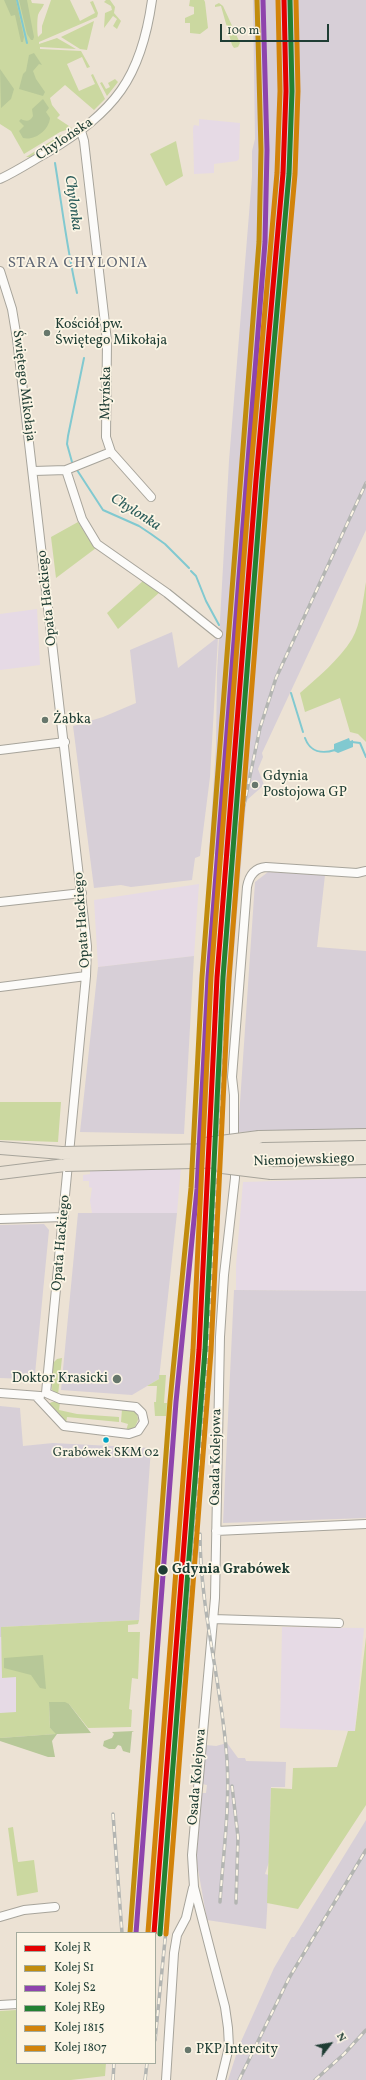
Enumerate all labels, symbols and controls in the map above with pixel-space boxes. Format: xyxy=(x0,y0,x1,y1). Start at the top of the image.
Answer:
scale bar xyxy=(222,16,331,42)
text: 100 m xyxy=(227,23,259,39)
street label: Chylońska xyxy=(33,115,97,165)
water label: Chylonka xyxy=(59,174,85,232)
district label: STARA CHYLONIA xyxy=(8,255,148,273)
place label: Kościół pw. Świętego Mikołaja xyxy=(55,317,167,350)
marker: Kościół pw. Świętego Mikołaja xyxy=(42,328,52,338)
street label: Świętego Mikołaja xyxy=(8,329,38,443)
street label: Młyńska xyxy=(98,366,116,420)
water label: Chylonka xyxy=(107,491,163,535)
street label: Opata Hackiego xyxy=(35,549,61,647)
place label: Żabka xyxy=(53,712,91,728)
marker: Żabka xyxy=(40,715,50,725)
place label: Gdynia Postojowa GP xyxy=(263,769,347,802)
marker: Gdynia Postojowa GP xyxy=(250,780,260,790)
street label: Opata Hackiego xyxy=(71,871,95,969)
street label: Niemojewskiego xyxy=(253,1151,355,1171)
street label: Opata Hackiego xyxy=(49,1194,75,1292)
place label: Doktor Krasicki xyxy=(12,1371,108,1387)
marker: Doktor Krasicki xyxy=(111,1373,123,1385)
street label: Osada Kolejowa xyxy=(208,1408,226,1506)
marker: Grabówek SKM 02 xyxy=(101,1435,111,1445)
place label: Grabówek SKM 02 xyxy=(53,1446,159,1462)
place label: Gdynia Grabówek xyxy=(172,1562,290,1578)
marker: Gdynia Grabówek xyxy=(156,1563,170,1577)
street label: Osada Kolejowa xyxy=(185,1728,211,1826)
legend xyxy=(16,1932,156,2064)
text: Kolej R xyxy=(54,1940,91,1956)
text: Kolej S1 xyxy=(54,1960,94,1976)
text: Kolej S2 xyxy=(54,1980,96,1996)
text: Kolej RE9 xyxy=(54,2000,105,2016)
text: Kolej 1815 xyxy=(54,2020,104,2036)
north arrow xyxy=(310,2024,350,2064)
text: N xyxy=(332,2030,349,2045)
text: Kolej 1807 xyxy=(54,2040,107,2056)
place label: PKP Intercity xyxy=(196,2042,278,2058)
marker: PKP Intercity xyxy=(183,2045,193,2055)

